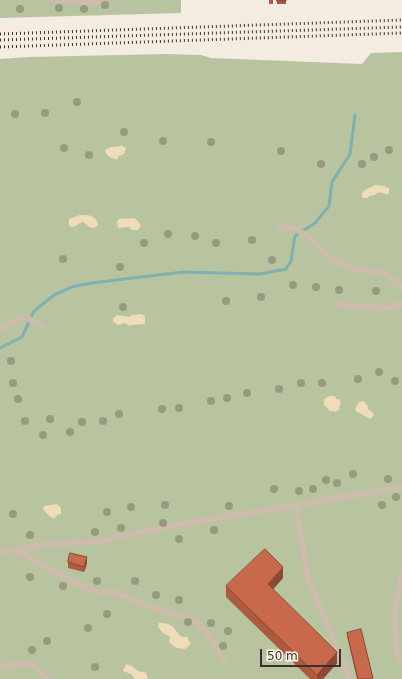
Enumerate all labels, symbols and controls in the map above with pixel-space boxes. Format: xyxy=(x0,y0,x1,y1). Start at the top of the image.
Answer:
scale bar xyxy=(262,641,343,667)
text: 50 m xyxy=(267,649,298,663)

